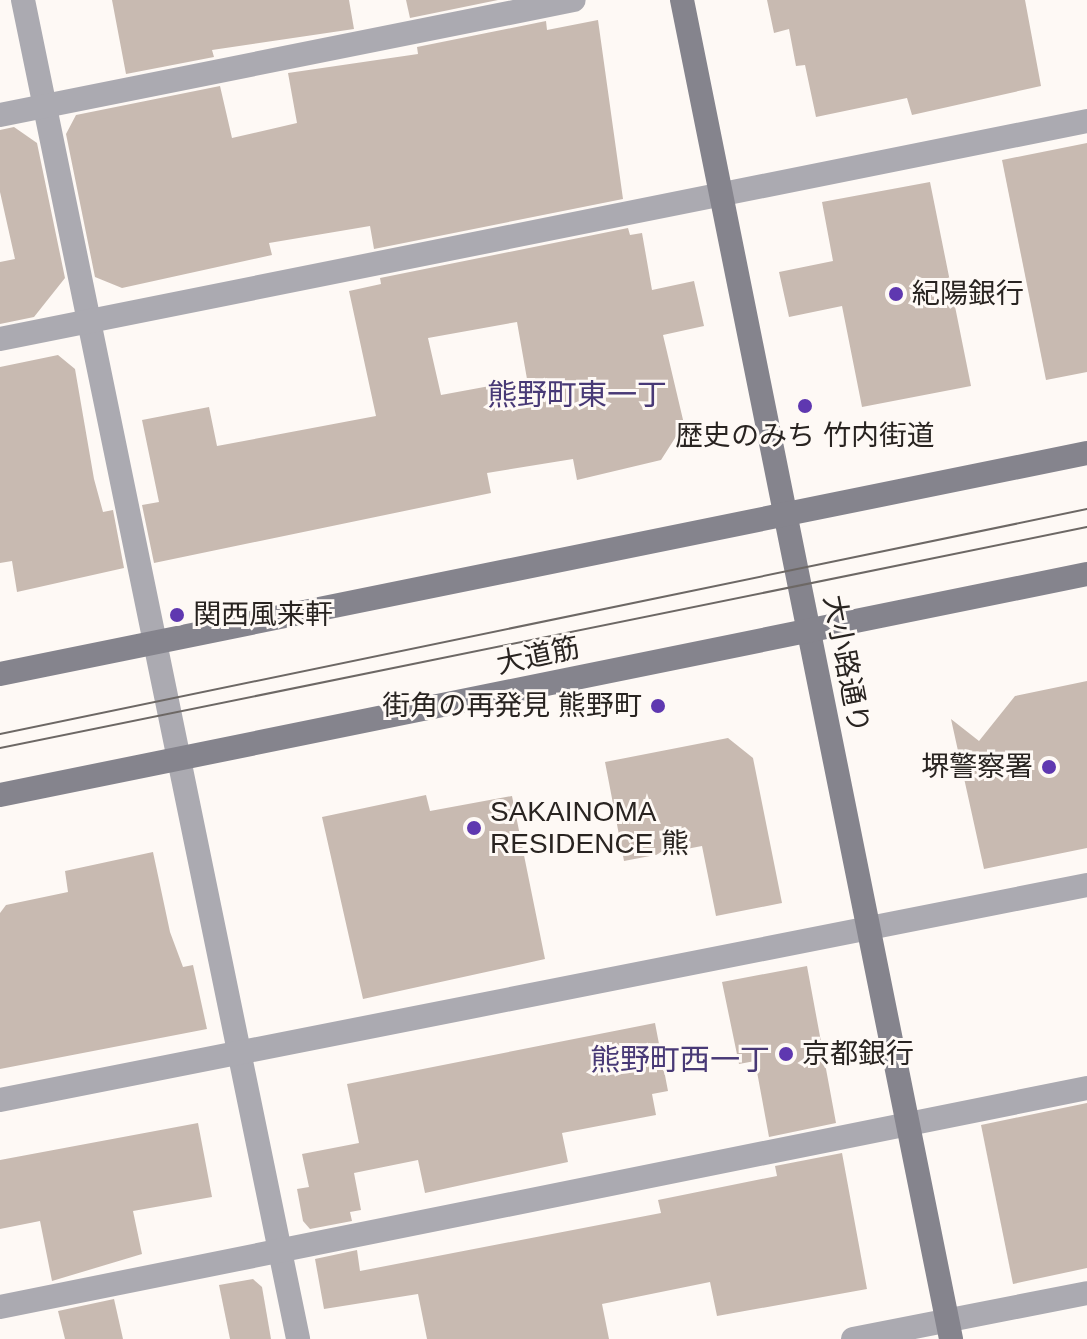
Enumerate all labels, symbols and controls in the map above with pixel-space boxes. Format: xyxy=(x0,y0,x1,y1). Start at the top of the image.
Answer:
place label: 紀陽銀行 xyxy=(912,277,1024,311)
marker: 紀陽銀行 xyxy=(887,285,905,303)
district label: 熊野町東一丁 xyxy=(487,377,667,413)
marker: 歴史のみち 竹内街道 xyxy=(796,397,814,415)
place label: 歴史のみち 竹内街道 xyxy=(675,419,935,453)
street label: 大小路通り xyxy=(816,592,876,736)
place label: 関西風来軒 xyxy=(193,598,333,632)
marker: 関西風来軒 xyxy=(168,606,186,624)
street label: 大道筋 xyxy=(493,631,583,681)
place label: 街角の再発見 熊野町 xyxy=(382,689,642,723)
marker: 街角の再発見 熊野町 xyxy=(649,697,667,715)
place label: 堺警察署 xyxy=(921,750,1033,784)
marker: 堺警察署 xyxy=(1040,758,1058,776)
place label: SAKAINOMA RESIDENCE 熊 xyxy=(490,795,689,861)
marker: SAKAINOMA RESIDENCE 熊 xyxy=(465,819,483,837)
place label: 京都銀行 xyxy=(802,1037,914,1071)
district label: 熊野町西一丁 xyxy=(590,1042,770,1078)
marker: 京都銀行 xyxy=(777,1045,795,1063)

